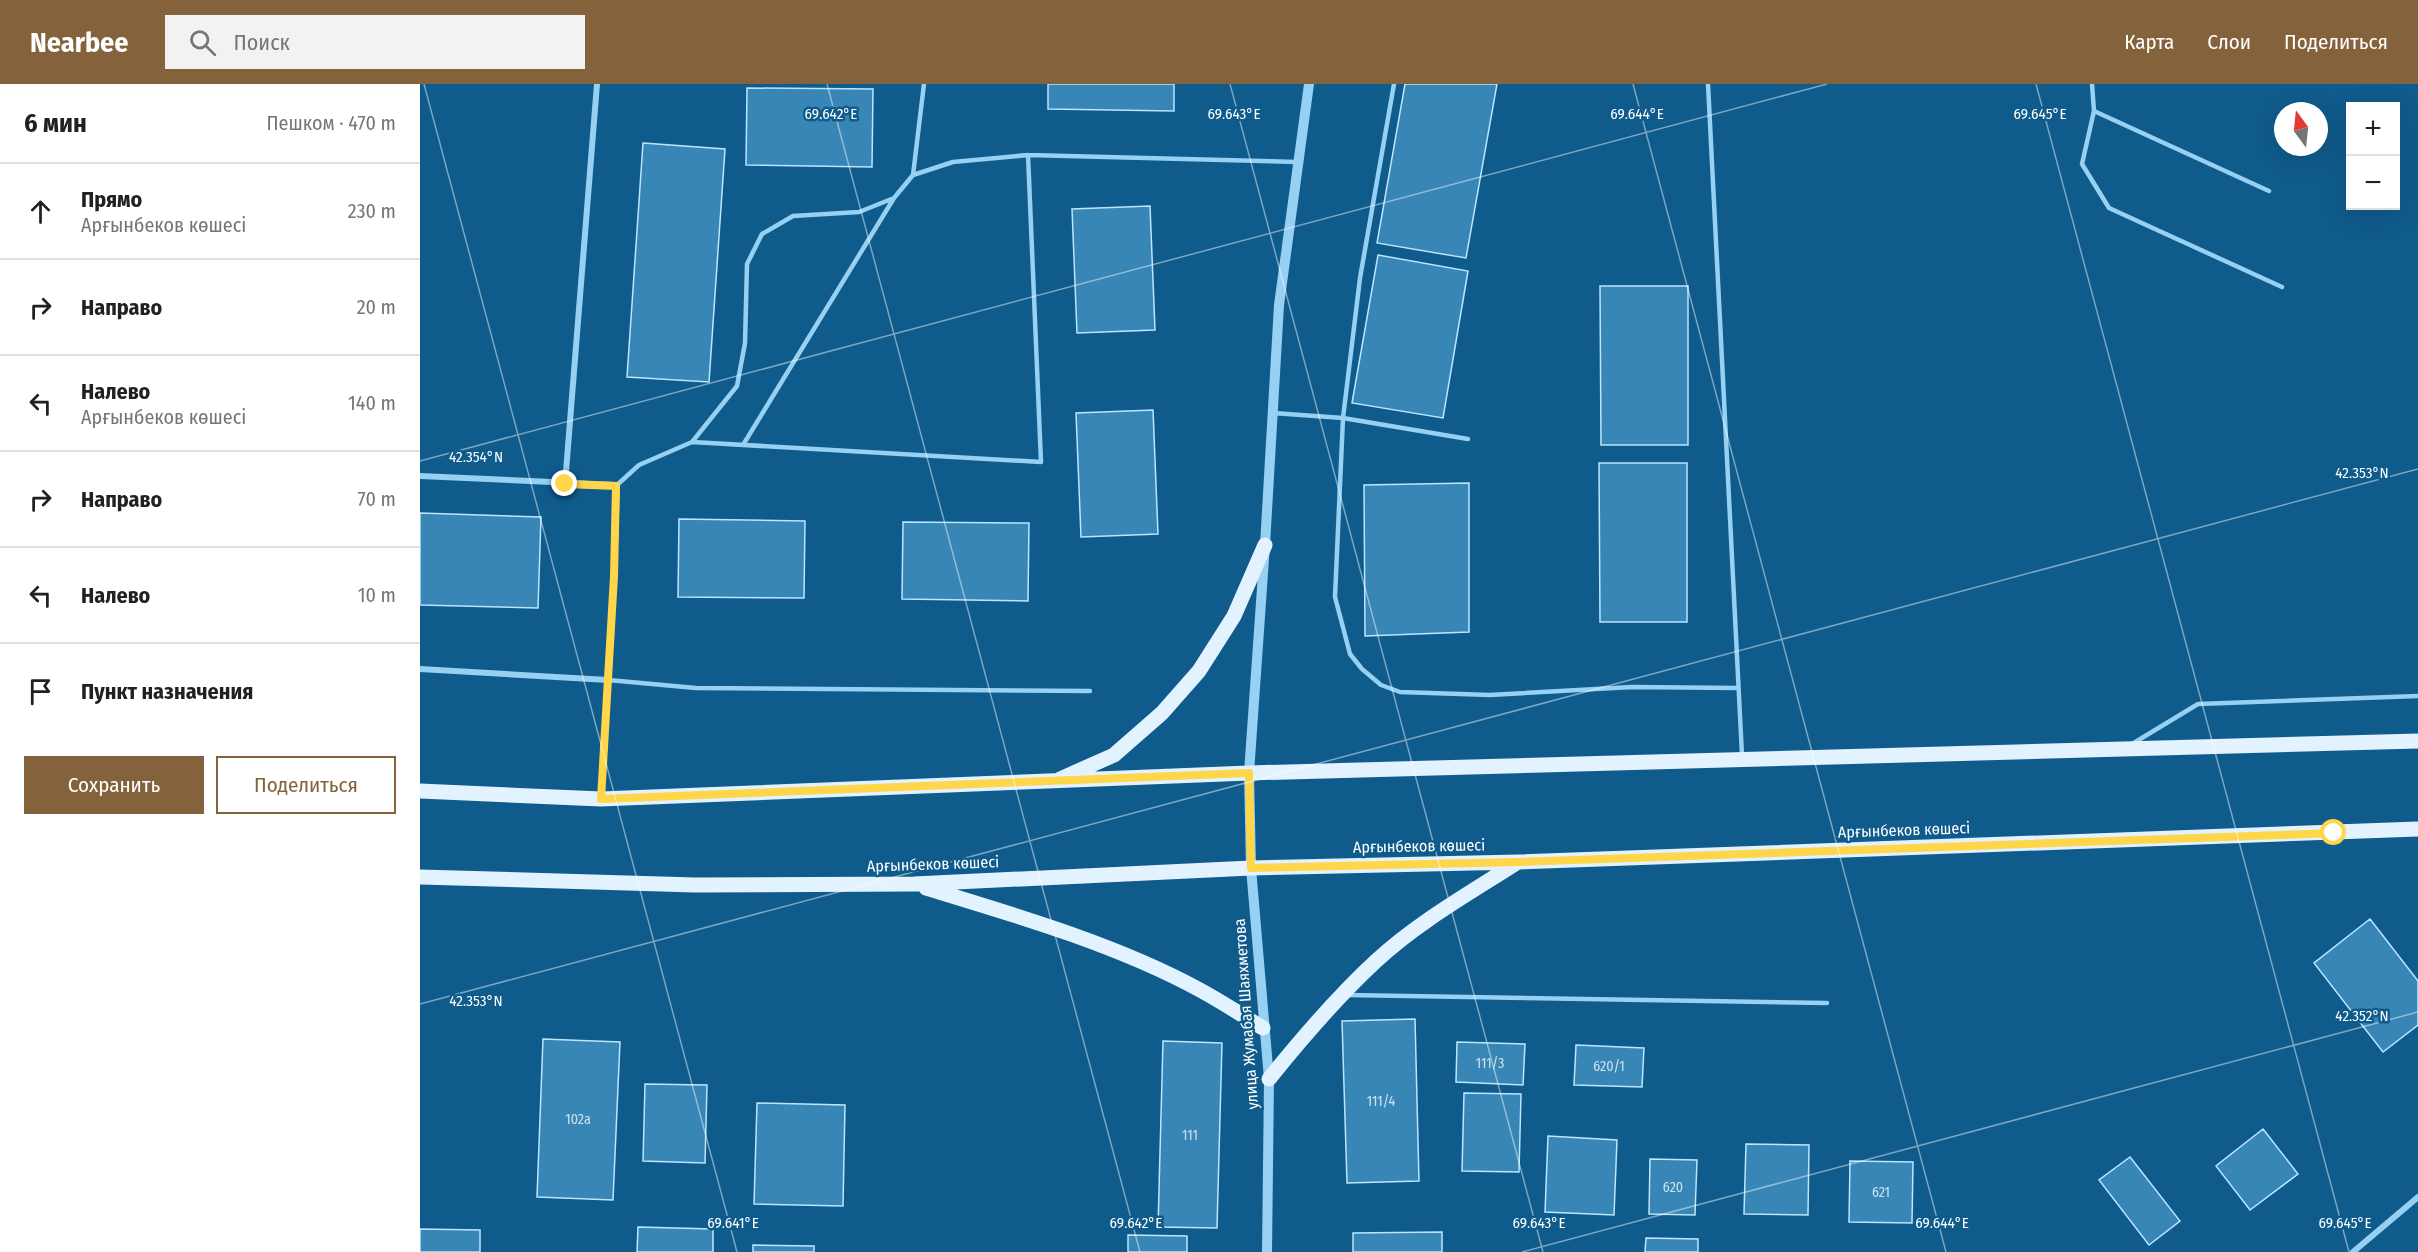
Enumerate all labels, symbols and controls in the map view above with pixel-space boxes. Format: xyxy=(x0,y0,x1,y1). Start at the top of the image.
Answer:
search box xyxy=(165,15,585,69)
text: Nearbee xyxy=(30,26,129,59)
icon: search xyxy=(186,26,219,59)
text: Поиск xyxy=(234,29,290,56)
text: Карта xyxy=(2124,29,2174,55)
text: Слои xyxy=(2207,29,2251,55)
text: Поделиться xyxy=(2284,29,2388,55)
north arrow xyxy=(2274,102,2328,156)
map controls xyxy=(2346,102,2400,210)
button: + xyxy=(2346,102,2400,156)
text: 69.642°E xyxy=(805,105,857,123)
text: 69.643°E xyxy=(1208,105,1260,123)
text: 69.644°E xyxy=(1610,105,1664,123)
text: 69.645°E xyxy=(2014,105,2066,123)
text: 6 мин xyxy=(24,108,87,139)
text: Пешком · 470 m xyxy=(267,111,396,135)
button: − xyxy=(2346,156,2400,210)
text: Прямо xyxy=(81,186,142,213)
icon: ahead xyxy=(24,195,57,228)
text: 230 m xyxy=(348,199,396,223)
text: Арғынбеков көшесі xyxy=(81,213,246,237)
icon: right xyxy=(24,291,57,324)
text: Направо xyxy=(81,294,162,321)
text: 20 m xyxy=(357,295,396,319)
text: Налево xyxy=(81,378,150,405)
icon: left xyxy=(24,387,57,420)
text: 140 m xyxy=(348,391,396,415)
text: Арғынбеков көшесі xyxy=(81,405,246,429)
text: 42.354°N xyxy=(449,448,503,466)
text: 42.353°N xyxy=(2335,464,2389,482)
route end xyxy=(551,470,577,496)
icon: right xyxy=(24,483,57,516)
text: Направо xyxy=(81,486,162,513)
text: 70 m xyxy=(358,487,396,511)
icon: left xyxy=(24,579,57,612)
text: Налево xyxy=(81,582,150,609)
text: 10 m xyxy=(358,583,396,607)
icon: arrive xyxy=(24,675,57,708)
text: Пункт назначения xyxy=(81,678,253,705)
button: Сохранить xyxy=(24,756,204,814)
button: Поделиться xyxy=(216,756,396,814)
street label: Арғынбеков көшесі xyxy=(1838,818,1970,842)
route start xyxy=(2320,819,2346,845)
street label: Арғынбеков көшесі xyxy=(1353,835,1485,857)
street label: Арғынбеков көшесі xyxy=(867,852,999,876)
street label: улица Жумабая Шаяхметова xyxy=(1230,918,1262,1110)
text: 42.353°N xyxy=(449,992,503,1010)
text: 42.352°N xyxy=(2335,1007,2389,1025)
house number: 111/3 xyxy=(1476,1055,1504,1072)
house number: 620/1 xyxy=(1593,1058,1625,1075)
house number: 111/4 xyxy=(1367,1093,1396,1110)
house number: 102а xyxy=(565,1111,591,1128)
house number: 111 xyxy=(1182,1127,1198,1144)
house number: 620 xyxy=(1663,1179,1683,1196)
house number: 621 xyxy=(1872,1184,1890,1201)
text: 69.641°E xyxy=(707,1214,759,1232)
text: 69.642°E xyxy=(1110,1214,1162,1232)
text: 69.643°E xyxy=(1513,1214,1565,1232)
text: 69.644°E xyxy=(1915,1214,1969,1232)
text: 69.645°E xyxy=(2319,1214,2371,1232)

